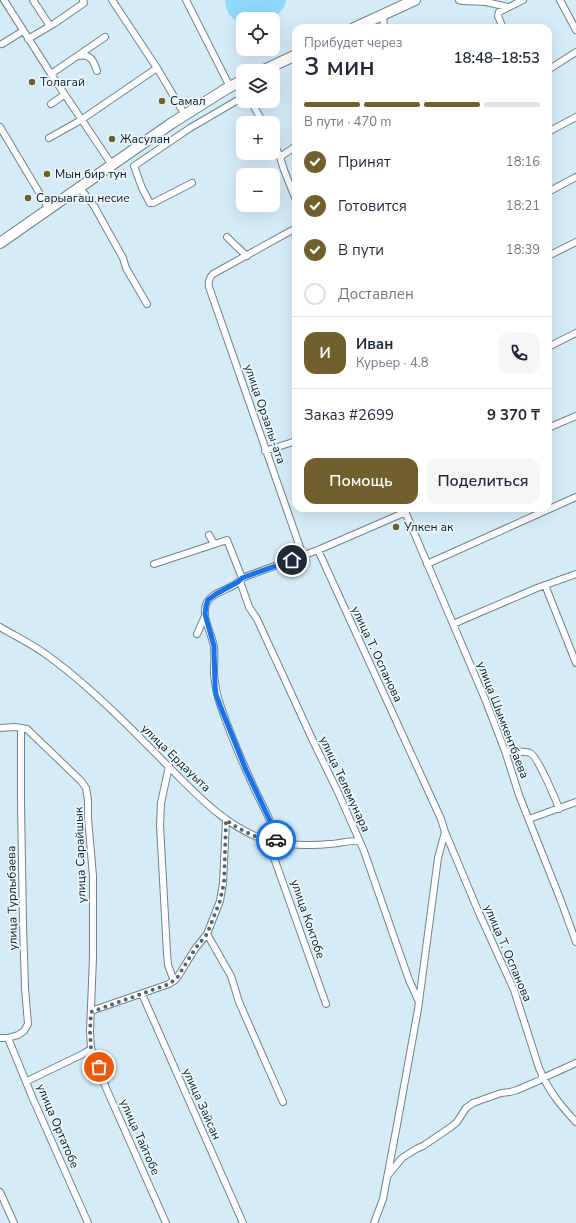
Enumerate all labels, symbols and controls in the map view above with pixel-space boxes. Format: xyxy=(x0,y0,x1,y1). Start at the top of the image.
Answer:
map controls xyxy=(236,12,280,212)
button: locate xyxy=(236,12,280,56)
text: Прибудет через xyxy=(304,34,402,52)
text: 18:48–18:53 xyxy=(453,48,540,68)
text: 3 мин xyxy=(304,49,375,84)
button: layers xyxy=(236,64,280,108)
place label: Толагай xyxy=(40,74,85,90)
marker: Толагай xyxy=(27,77,37,87)
place label: Самал xyxy=(170,93,206,109)
marker: Самал xyxy=(157,96,167,106)
text: В пути · 470 m xyxy=(304,113,391,131)
button: + xyxy=(236,116,280,160)
place label: Жасулан xyxy=(120,131,170,147)
marker: Жасулан xyxy=(107,134,117,144)
icon: check xyxy=(304,151,326,173)
text: Принят xyxy=(338,152,391,172)
text: 18:16 xyxy=(506,153,540,171)
place label: Мын бир тун xyxy=(55,166,127,182)
button: − xyxy=(236,168,280,212)
marker: Мын бир тун xyxy=(42,169,52,179)
place label: Сарыагаш несие xyxy=(36,190,130,206)
marker: Сарыагаш несие xyxy=(23,193,33,203)
icon: check xyxy=(304,195,326,217)
text: Готовится xyxy=(338,196,407,216)
text: 18:21 xyxy=(506,197,540,215)
icon: check xyxy=(304,239,326,261)
text: В пути xyxy=(338,240,384,260)
text: 18:39 xyxy=(506,241,540,259)
text: Доставлен xyxy=(338,284,414,304)
button: phone xyxy=(498,332,540,374)
text: Иван xyxy=(356,334,393,354)
text: И xyxy=(319,343,331,363)
text: Курьер · 4.8 xyxy=(356,354,429,372)
street label: улица Орзалы-ата xyxy=(240,362,290,466)
text: Заказ #2699 xyxy=(304,405,394,425)
text: 9 370 ₸ xyxy=(487,405,540,425)
button: Помощь xyxy=(304,458,418,504)
button: Поделиться xyxy=(426,458,540,504)
place label: Улкен ак xyxy=(403,519,454,535)
marker: Улкен ак xyxy=(391,522,401,532)
pin xyxy=(275,543,309,577)
icon: home xyxy=(281,549,303,571)
street label: улица Т. Оспанова xyxy=(348,603,406,705)
street label: улица Шымкентбаева xyxy=(473,659,533,781)
street label: улица Ердауыта xyxy=(138,721,214,795)
street label: улица Телемунара xyxy=(316,733,374,835)
street label: улица Сарайшык xyxy=(70,806,90,903)
courier xyxy=(256,820,296,860)
icon: car xyxy=(265,829,287,851)
street label: улица Турлыбаева xyxy=(3,846,21,950)
street label: улица Коктобе xyxy=(287,877,329,961)
street label: улица Т. Оспанова xyxy=(480,902,536,1004)
pin xyxy=(82,1050,116,1084)
icon: bag xyxy=(88,1056,110,1078)
street label: улица Зайсан xyxy=(179,1066,225,1142)
street label: улица Ортатобе xyxy=(33,1081,83,1171)
street label: улица Тайтобе xyxy=(116,1096,164,1178)

